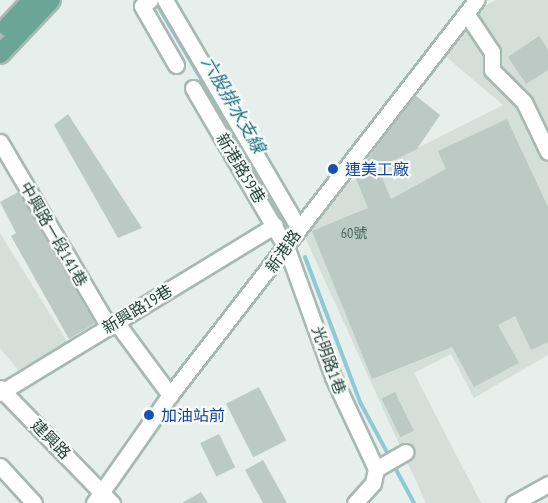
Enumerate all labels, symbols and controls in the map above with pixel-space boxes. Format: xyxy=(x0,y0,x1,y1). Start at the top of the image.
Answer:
water label: 六股排水支線 xyxy=(197,53,269,157)
street label: 新港路59巷 xyxy=(213,129,269,207)
place label: 連美工廠 xyxy=(345,159,409,179)
marker: 連美工廠 xyxy=(326,162,340,176)
street label: 中興路一段141巷 xyxy=(16,178,92,290)
house number: 60號 xyxy=(341,225,367,241)
street label: 新港路 xyxy=(261,226,305,276)
street label: 新興路19巷 xyxy=(98,281,176,337)
street label: 光明路1巷 xyxy=(308,323,350,397)
place label: 加油站前 xyxy=(161,405,225,425)
marker: 加油站前 xyxy=(142,408,156,422)
street label: 建興路 xyxy=(27,415,75,463)

